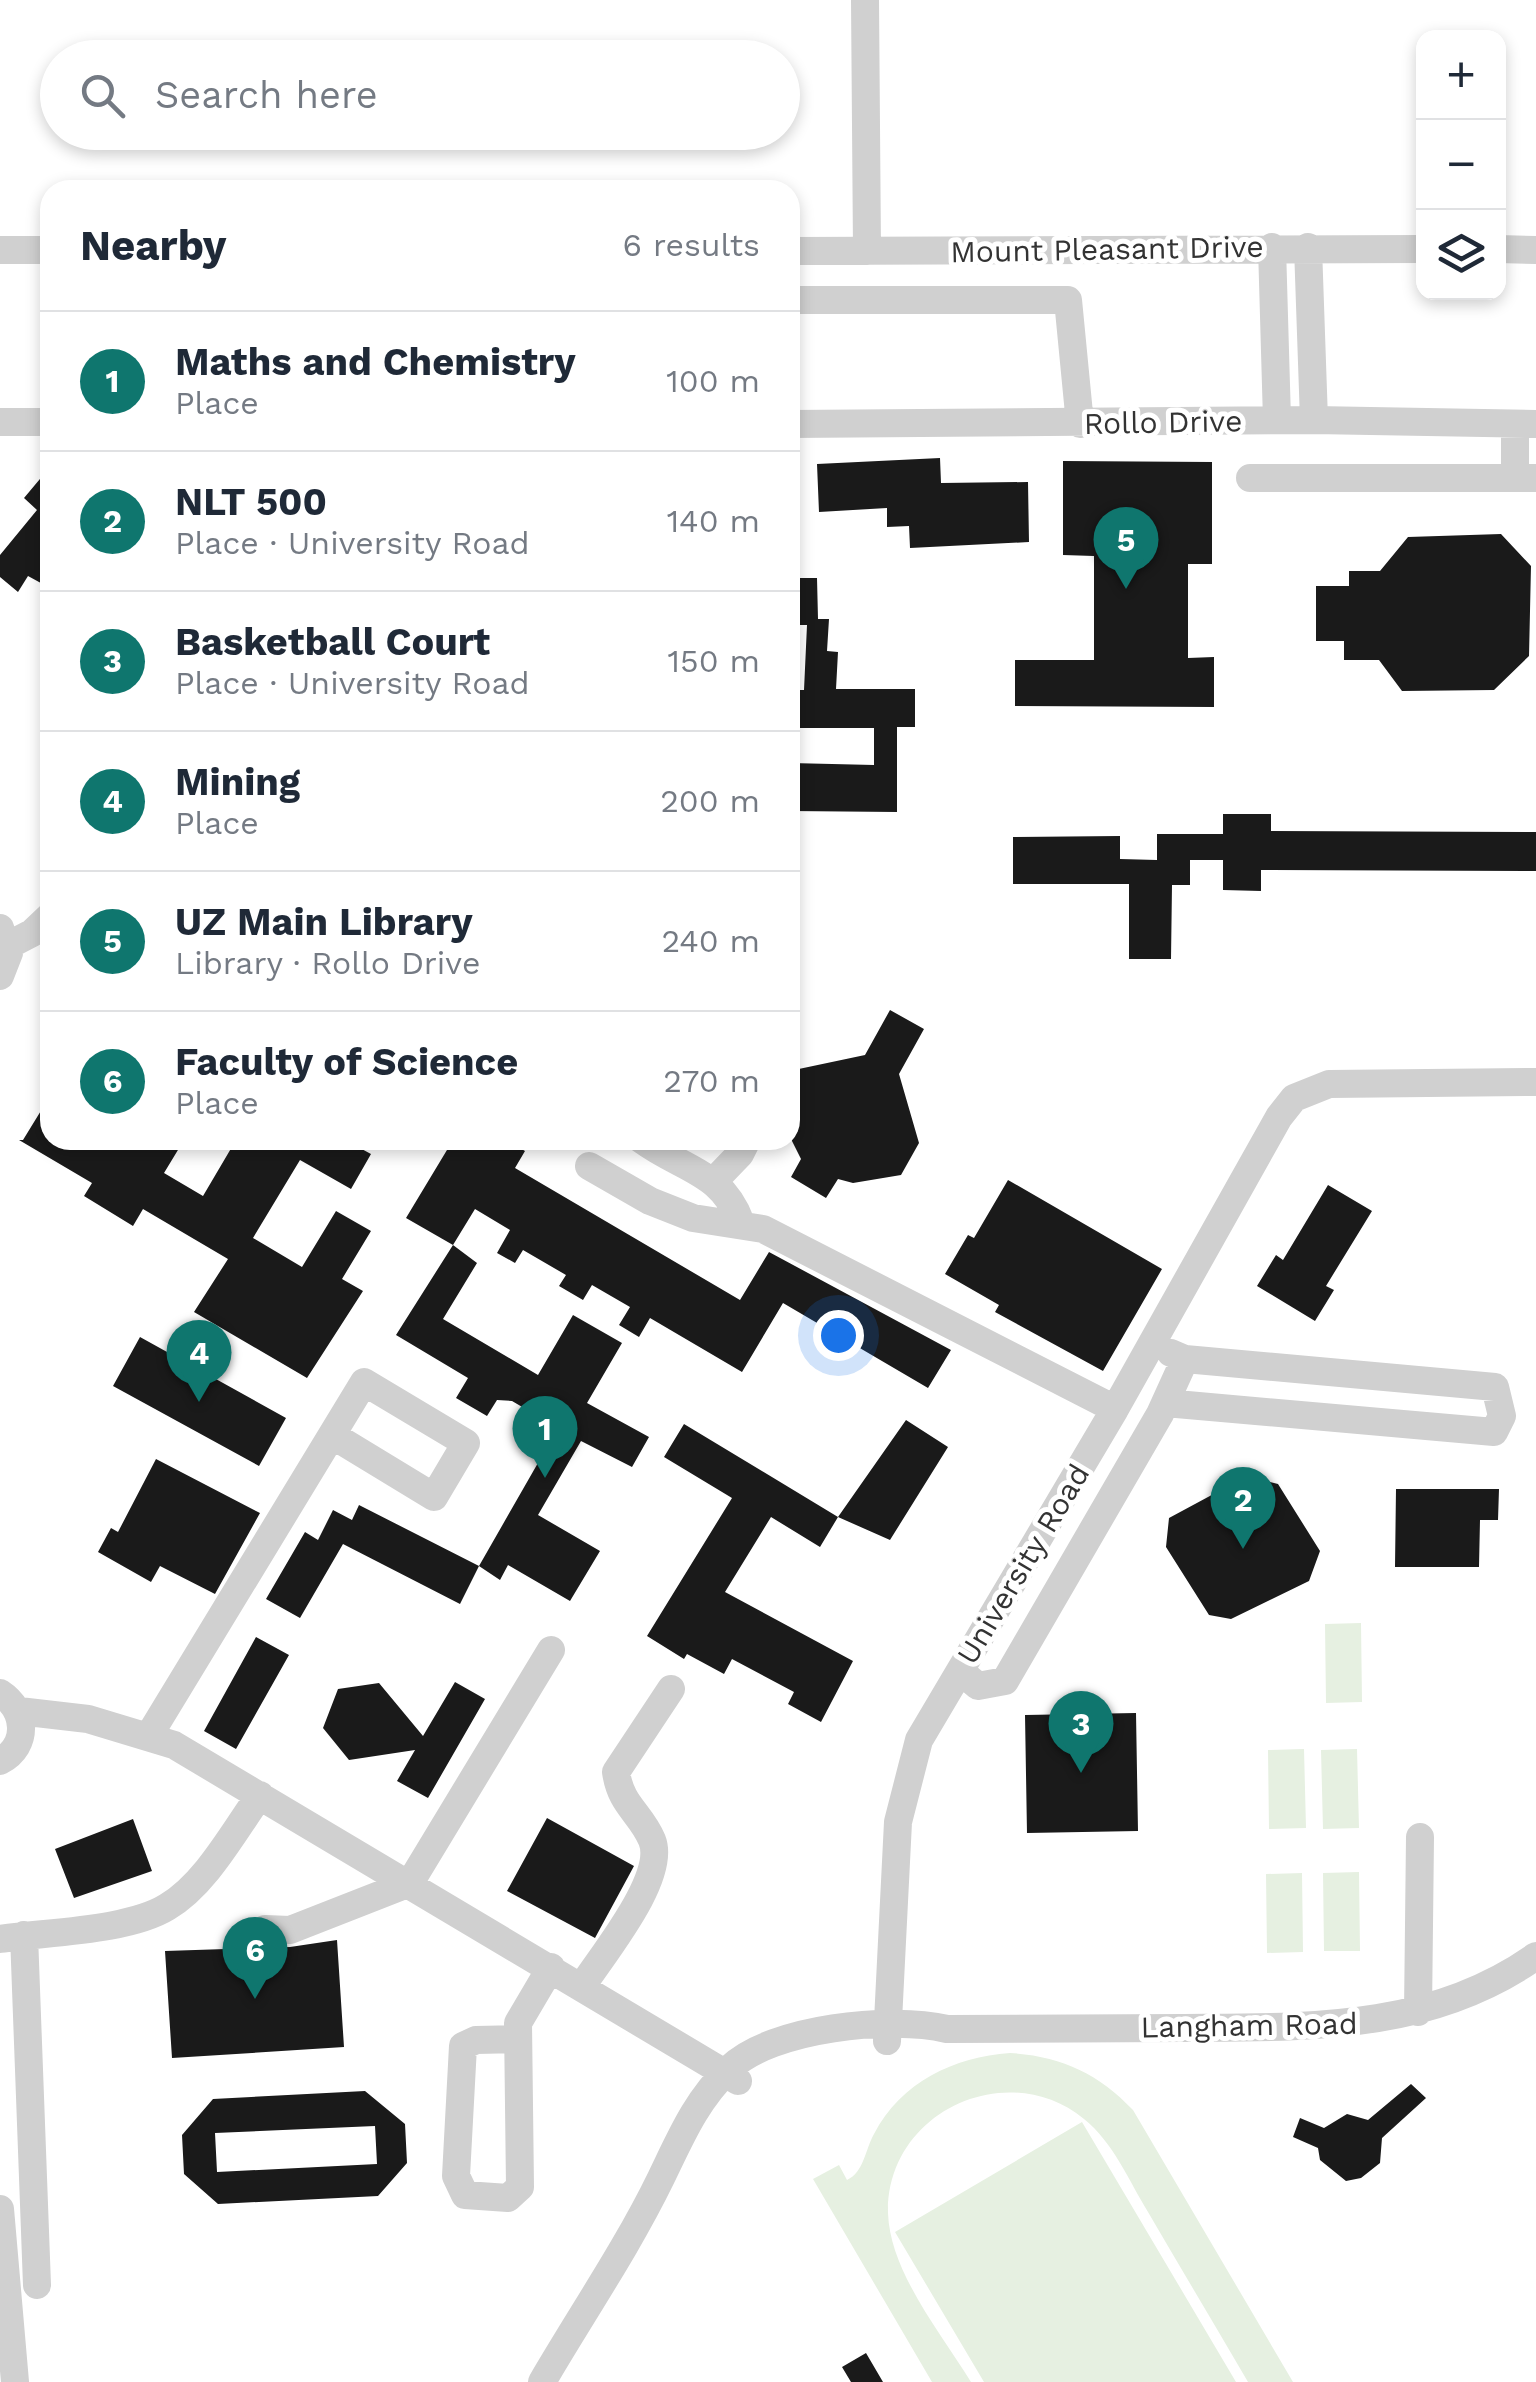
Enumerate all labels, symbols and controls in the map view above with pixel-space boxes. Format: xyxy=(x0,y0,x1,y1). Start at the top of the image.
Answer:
map controls xyxy=(1416,30,1506,300)
button: + xyxy=(1416,30,1506,120)
search box xyxy=(40,40,800,150)
icon: search xyxy=(75,68,130,123)
text: Search here xyxy=(155,73,378,117)
button: − xyxy=(1416,120,1506,210)
button: layers xyxy=(1416,210,1506,300)
text: Nearby xyxy=(80,221,227,270)
text: 6 results xyxy=(623,226,760,264)
street label: Mount Pleasant Drive xyxy=(950,229,1264,269)
text: Maths and Chemistry xyxy=(175,340,576,384)
text: 1 xyxy=(106,362,119,400)
text: 100 m xyxy=(666,362,760,400)
text: Place xyxy=(175,384,259,422)
street label: Rollo Drive xyxy=(1083,403,1243,441)
text: NLT 500 xyxy=(175,480,327,524)
text: 2 xyxy=(103,502,122,540)
text: 140 m xyxy=(667,502,760,540)
pin: 5 xyxy=(1094,506,1158,589)
text: Place · University Road xyxy=(175,524,530,562)
text: Basketball Court xyxy=(175,620,490,664)
text: 3 xyxy=(103,642,122,680)
text: 150 m xyxy=(668,642,760,680)
text: Place · University Road xyxy=(175,664,530,702)
text: Mining xyxy=(175,760,300,804)
text: 4 xyxy=(102,782,123,820)
text: 200 m xyxy=(660,782,760,820)
text: Place xyxy=(175,804,259,842)
text: UZ Main Library xyxy=(175,900,473,944)
text: 5 xyxy=(103,922,122,960)
text: 240 m xyxy=(661,922,760,960)
text: Library · Rollo Drive xyxy=(175,944,480,982)
text: Faculty of Science xyxy=(175,1040,518,1084)
text: 6 xyxy=(103,1062,122,1100)
text: 270 m xyxy=(663,1062,760,1100)
text: Place xyxy=(175,1084,259,1122)
your location xyxy=(813,1310,864,1361)
pin: 4 xyxy=(166,1320,232,1402)
pin: 1 xyxy=(512,1396,578,1478)
street label: University Road xyxy=(950,1458,1096,1670)
pin: 2 xyxy=(1210,1466,1276,1549)
pin: 3 xyxy=(1048,1690,1114,1773)
pin: 6 xyxy=(222,1916,288,1999)
street label: Langham Road xyxy=(1140,2006,1358,2044)

